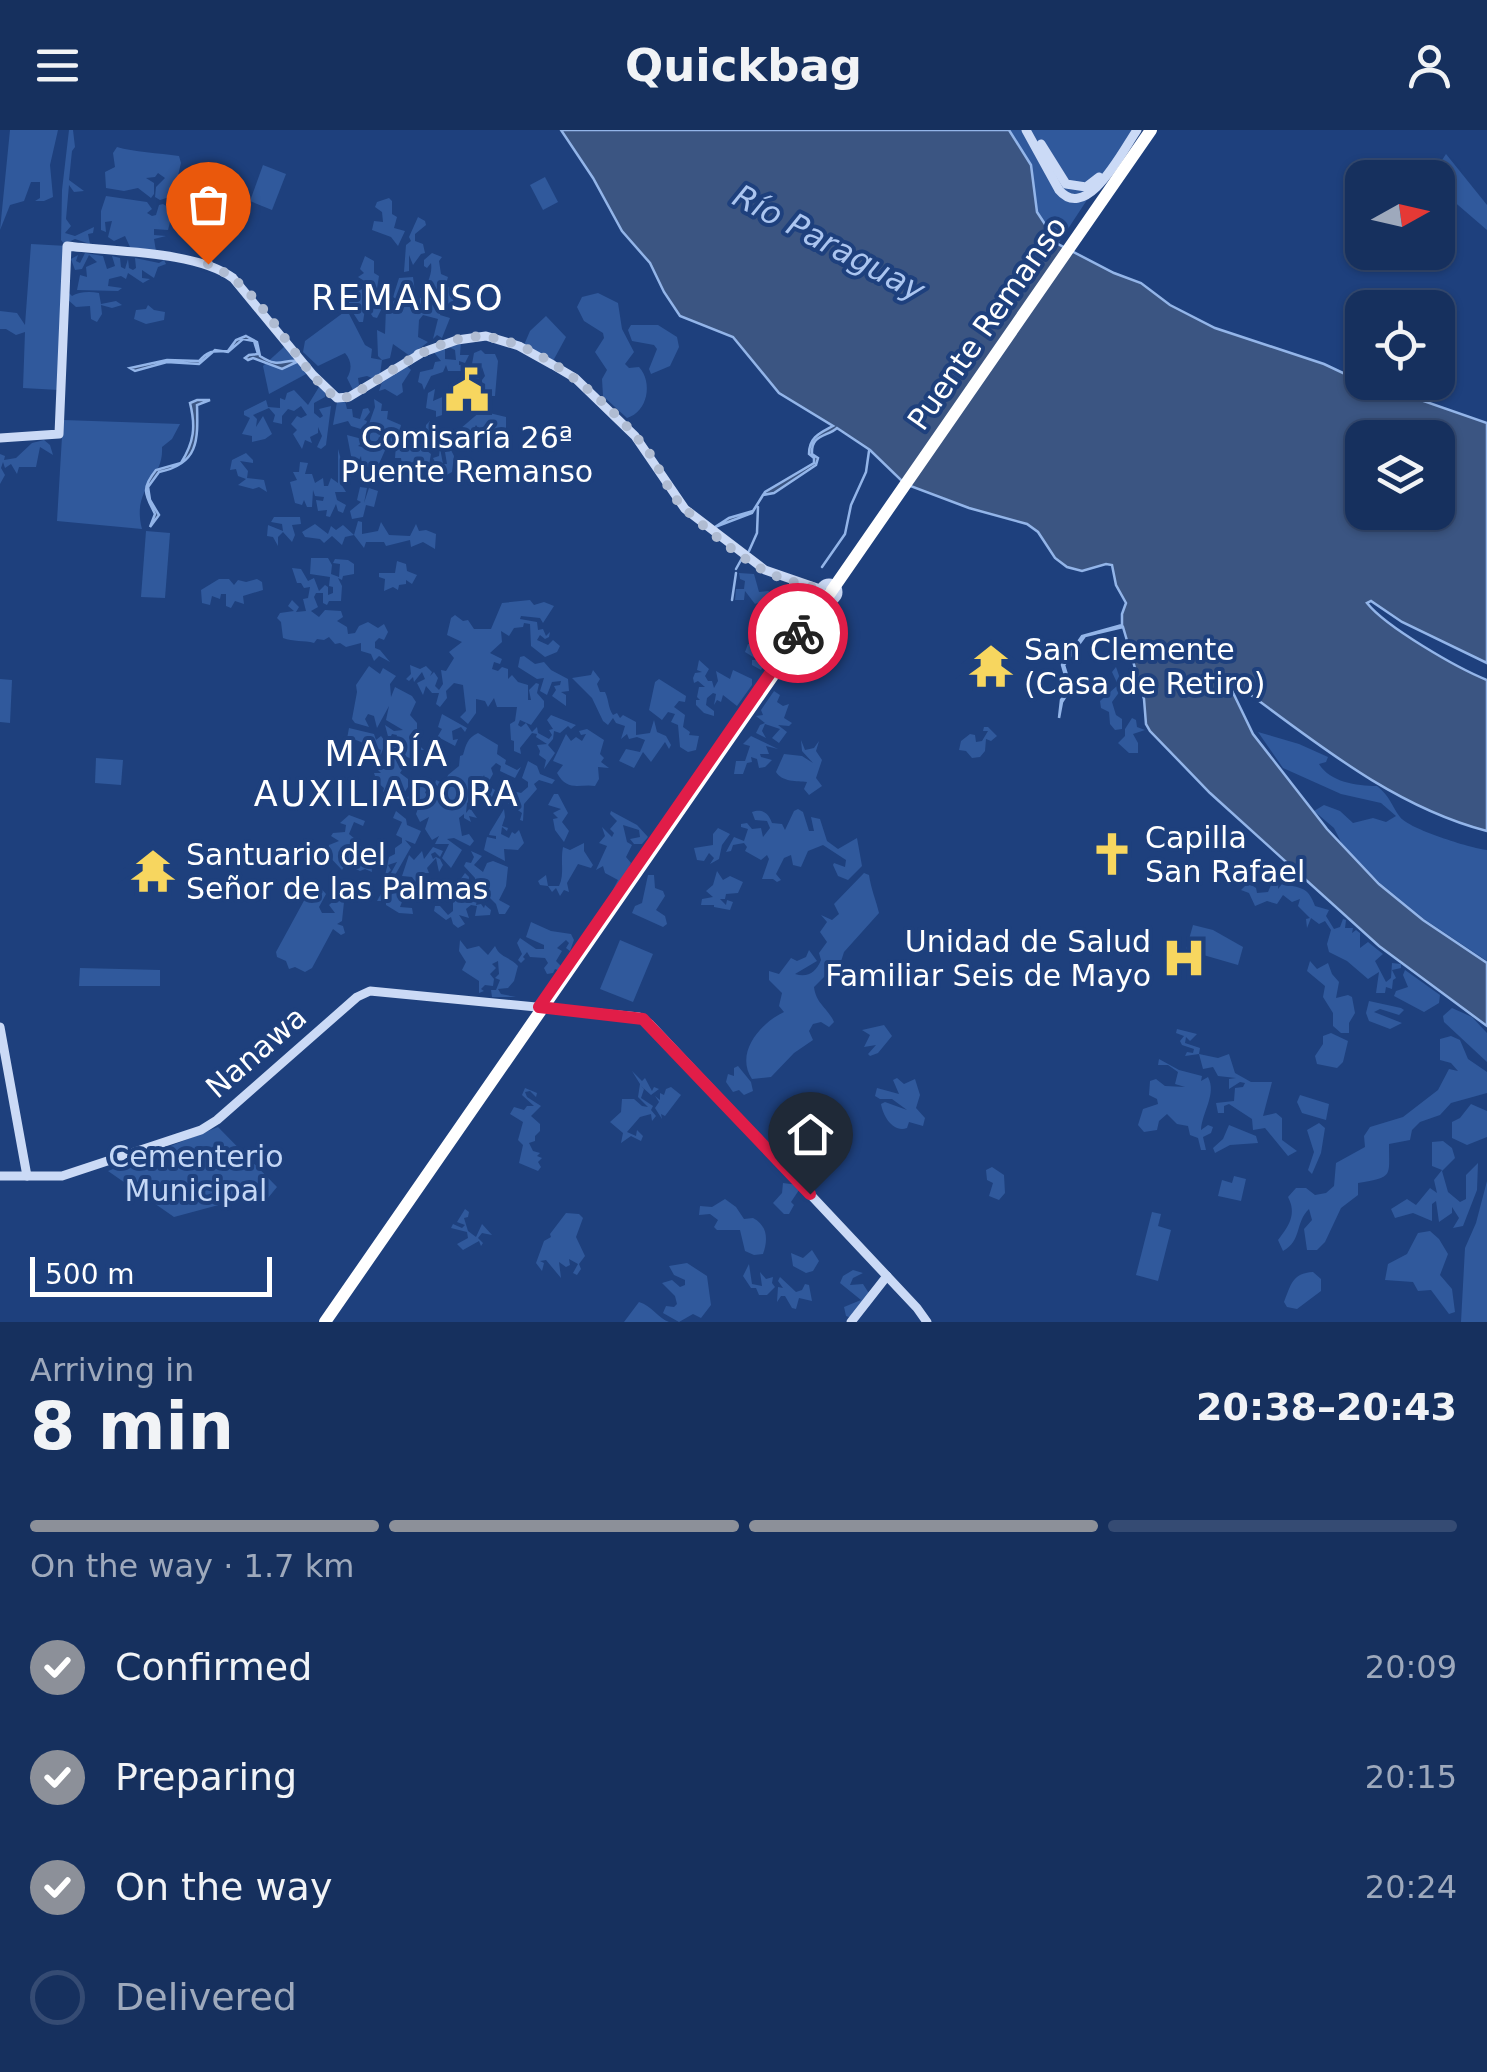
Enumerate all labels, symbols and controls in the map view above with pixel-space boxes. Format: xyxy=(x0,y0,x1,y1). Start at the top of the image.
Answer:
icon: menu xyxy=(30,38,85,93)
icon: person xyxy=(1402,38,1457,93)
text: Quickbag xyxy=(625,39,862,92)
north arrow xyxy=(1345,160,1455,270)
map controls xyxy=(1345,160,1455,530)
pin xyxy=(166,162,251,265)
icon: bag xyxy=(181,177,236,232)
water label: Río Paraguay xyxy=(727,177,932,310)
street label: Puente Remanso xyxy=(900,210,1074,436)
district label: REMANSO xyxy=(311,278,505,318)
button: locate xyxy=(1345,290,1455,400)
public building icon: Comisaría 26ª Puente Remanso xyxy=(443,366,491,414)
place label: Comisaría 26ª Puente Remanso xyxy=(341,420,593,489)
button: layers xyxy=(1345,420,1455,530)
courier xyxy=(748,583,848,683)
icon: bike xyxy=(771,606,826,661)
place label: San Clemente (Casa de Retiro) xyxy=(1024,632,1265,701)
temple icon: San Clemente (Casa de Retiro) xyxy=(967,642,1015,690)
district label: MARÍA AUXILIADORA xyxy=(254,733,520,814)
place label: Capilla San Rafael xyxy=(1145,820,1305,889)
church icon: Capilla San Rafael xyxy=(1088,830,1136,878)
place label: Santuario del Señor de las Palmas xyxy=(186,837,488,906)
temple icon: Santuario del Señor de las Palmas xyxy=(129,847,177,895)
place label: Unidad de Salud Familiar Seis de Mayo xyxy=(825,924,1151,993)
hospital icon: Unidad de Salud Familiar Seis de Mayo xyxy=(1160,934,1208,982)
street label: Nanawa xyxy=(199,999,313,1105)
pin xyxy=(768,1092,853,1195)
icon: home xyxy=(783,1107,838,1162)
park label: Cementerio Municipal xyxy=(108,1139,284,1208)
scale bar xyxy=(30,1252,272,1296)
text: 500 m xyxy=(45,1258,135,1291)
text: Arriving in xyxy=(30,1351,194,1389)
text: 20:38–20:43 xyxy=(1196,1385,1457,1429)
text: 8 min xyxy=(30,1389,234,1464)
text: On the way · 1.7 km xyxy=(30,1547,354,1585)
icon: check xyxy=(30,1640,85,1695)
text: Confirmed xyxy=(115,1645,312,1689)
text: 20:09 xyxy=(1365,1648,1457,1686)
icon: check xyxy=(30,1750,85,1805)
text: Preparing xyxy=(115,1755,297,1799)
text: 20:15 xyxy=(1365,1758,1457,1796)
icon: check xyxy=(30,1860,85,1915)
text: On the way xyxy=(115,1865,332,1909)
text: 20:24 xyxy=(1365,1868,1457,1906)
text: Delivered xyxy=(115,1975,297,2019)

